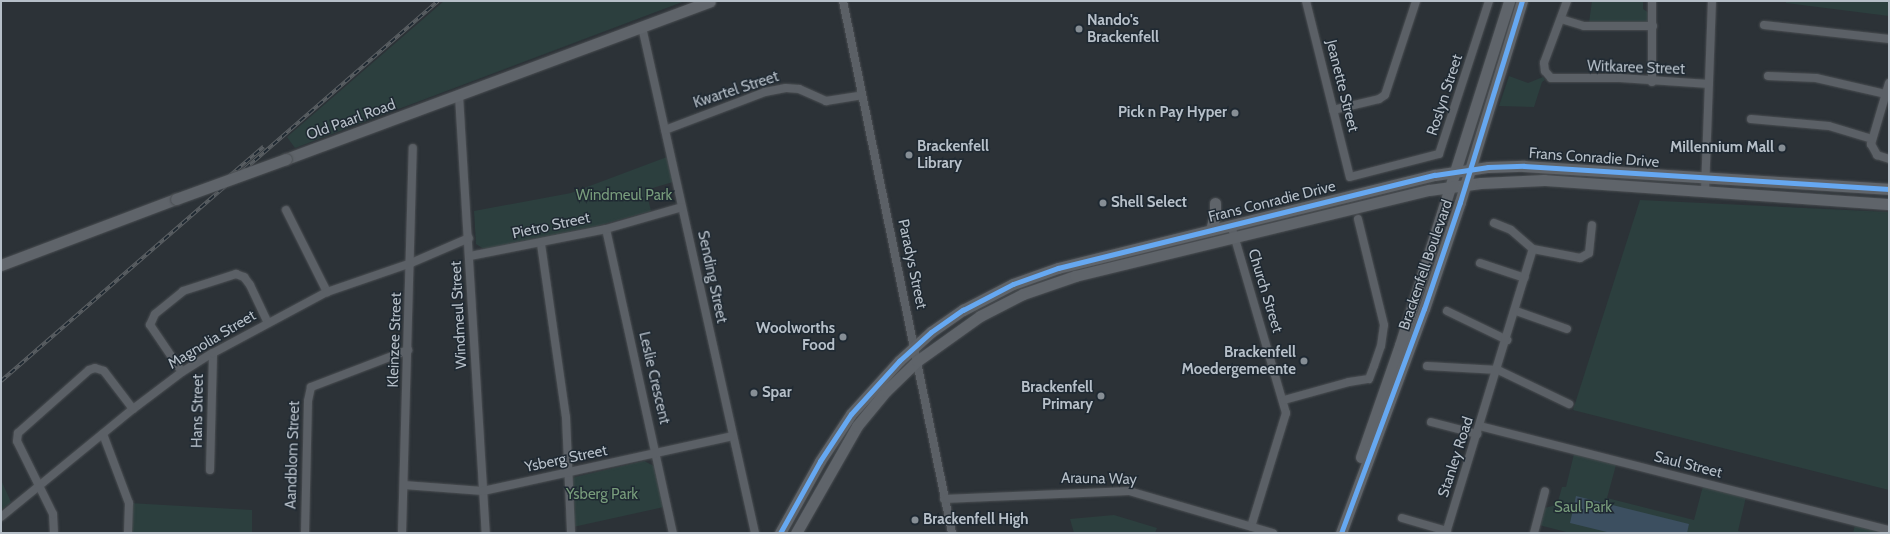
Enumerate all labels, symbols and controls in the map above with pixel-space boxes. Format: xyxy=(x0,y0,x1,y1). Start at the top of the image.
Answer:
place label: Nando's Brackenfell xyxy=(1087,11,1159,46)
marker: Nando's Brackenfell xyxy=(1074,24,1084,34)
street label: Jeanette Street xyxy=(1322,38,1362,134)
street label: Roslyn Street xyxy=(1423,52,1467,138)
street label: Witkaree Street xyxy=(1587,57,1685,79)
street label: Kwartel Street xyxy=(691,68,781,112)
street label: Old Paarl Road xyxy=(304,96,398,144)
place label: Pick n Pay Hyper xyxy=(1118,104,1227,122)
marker: Pick n Pay Hyper xyxy=(1230,108,1240,118)
place label: Brackenfell Library xyxy=(917,137,989,172)
place label: Millennium Mall xyxy=(1670,139,1774,157)
marker: Millennium Mall xyxy=(1777,143,1787,153)
street label: Frans Conradie Drive xyxy=(1528,144,1660,172)
marker: Brackenfell Library xyxy=(904,150,914,160)
street label: Frans Conradie Drive xyxy=(1206,177,1338,227)
park label: Windmeul Park xyxy=(576,187,672,205)
place label: Shell Select xyxy=(1111,194,1187,212)
marker: Shell Select xyxy=(1098,198,1108,208)
street label: Brackenfell Boulevard xyxy=(1395,198,1457,332)
street label: Pietro Street xyxy=(510,209,592,243)
street label: Paradys Street xyxy=(894,217,930,311)
street label: Sending Street xyxy=(693,229,731,325)
street label: Church Street xyxy=(1244,247,1286,335)
street label: Windmeul Street xyxy=(447,261,471,369)
street label: Kleinzee Street xyxy=(384,292,406,388)
street label: Magnolia Street xyxy=(165,307,259,373)
place label: Woolworths Food xyxy=(756,319,835,354)
street label: Leslie Crescent xyxy=(635,330,673,426)
marker: Woolworths Food xyxy=(838,332,848,342)
place label: Brackenfell Moedergemeente xyxy=(1182,343,1296,378)
marker: Brackenfell Moedergemeente xyxy=(1299,356,1309,366)
street label: Hans Street xyxy=(188,374,208,448)
place label: Brackenfell Primary xyxy=(1021,378,1093,413)
place label: Spar xyxy=(762,384,792,402)
marker: Spar xyxy=(749,388,759,398)
marker: Brackenfell Primary xyxy=(1096,391,1106,401)
street label: Aandblom Street xyxy=(282,401,304,509)
street label: Stanley Road xyxy=(1435,414,1477,500)
street label: Ysberg Street xyxy=(523,441,609,477)
street label: Saul Street xyxy=(1652,448,1724,482)
street label: Arauna Way xyxy=(1061,469,1137,489)
park label: Ysberg Park xyxy=(566,486,638,504)
park label: Saul Park xyxy=(1554,499,1612,517)
place label: Brackenfell High xyxy=(923,511,1029,529)
marker: Brackenfell High xyxy=(910,515,920,525)

